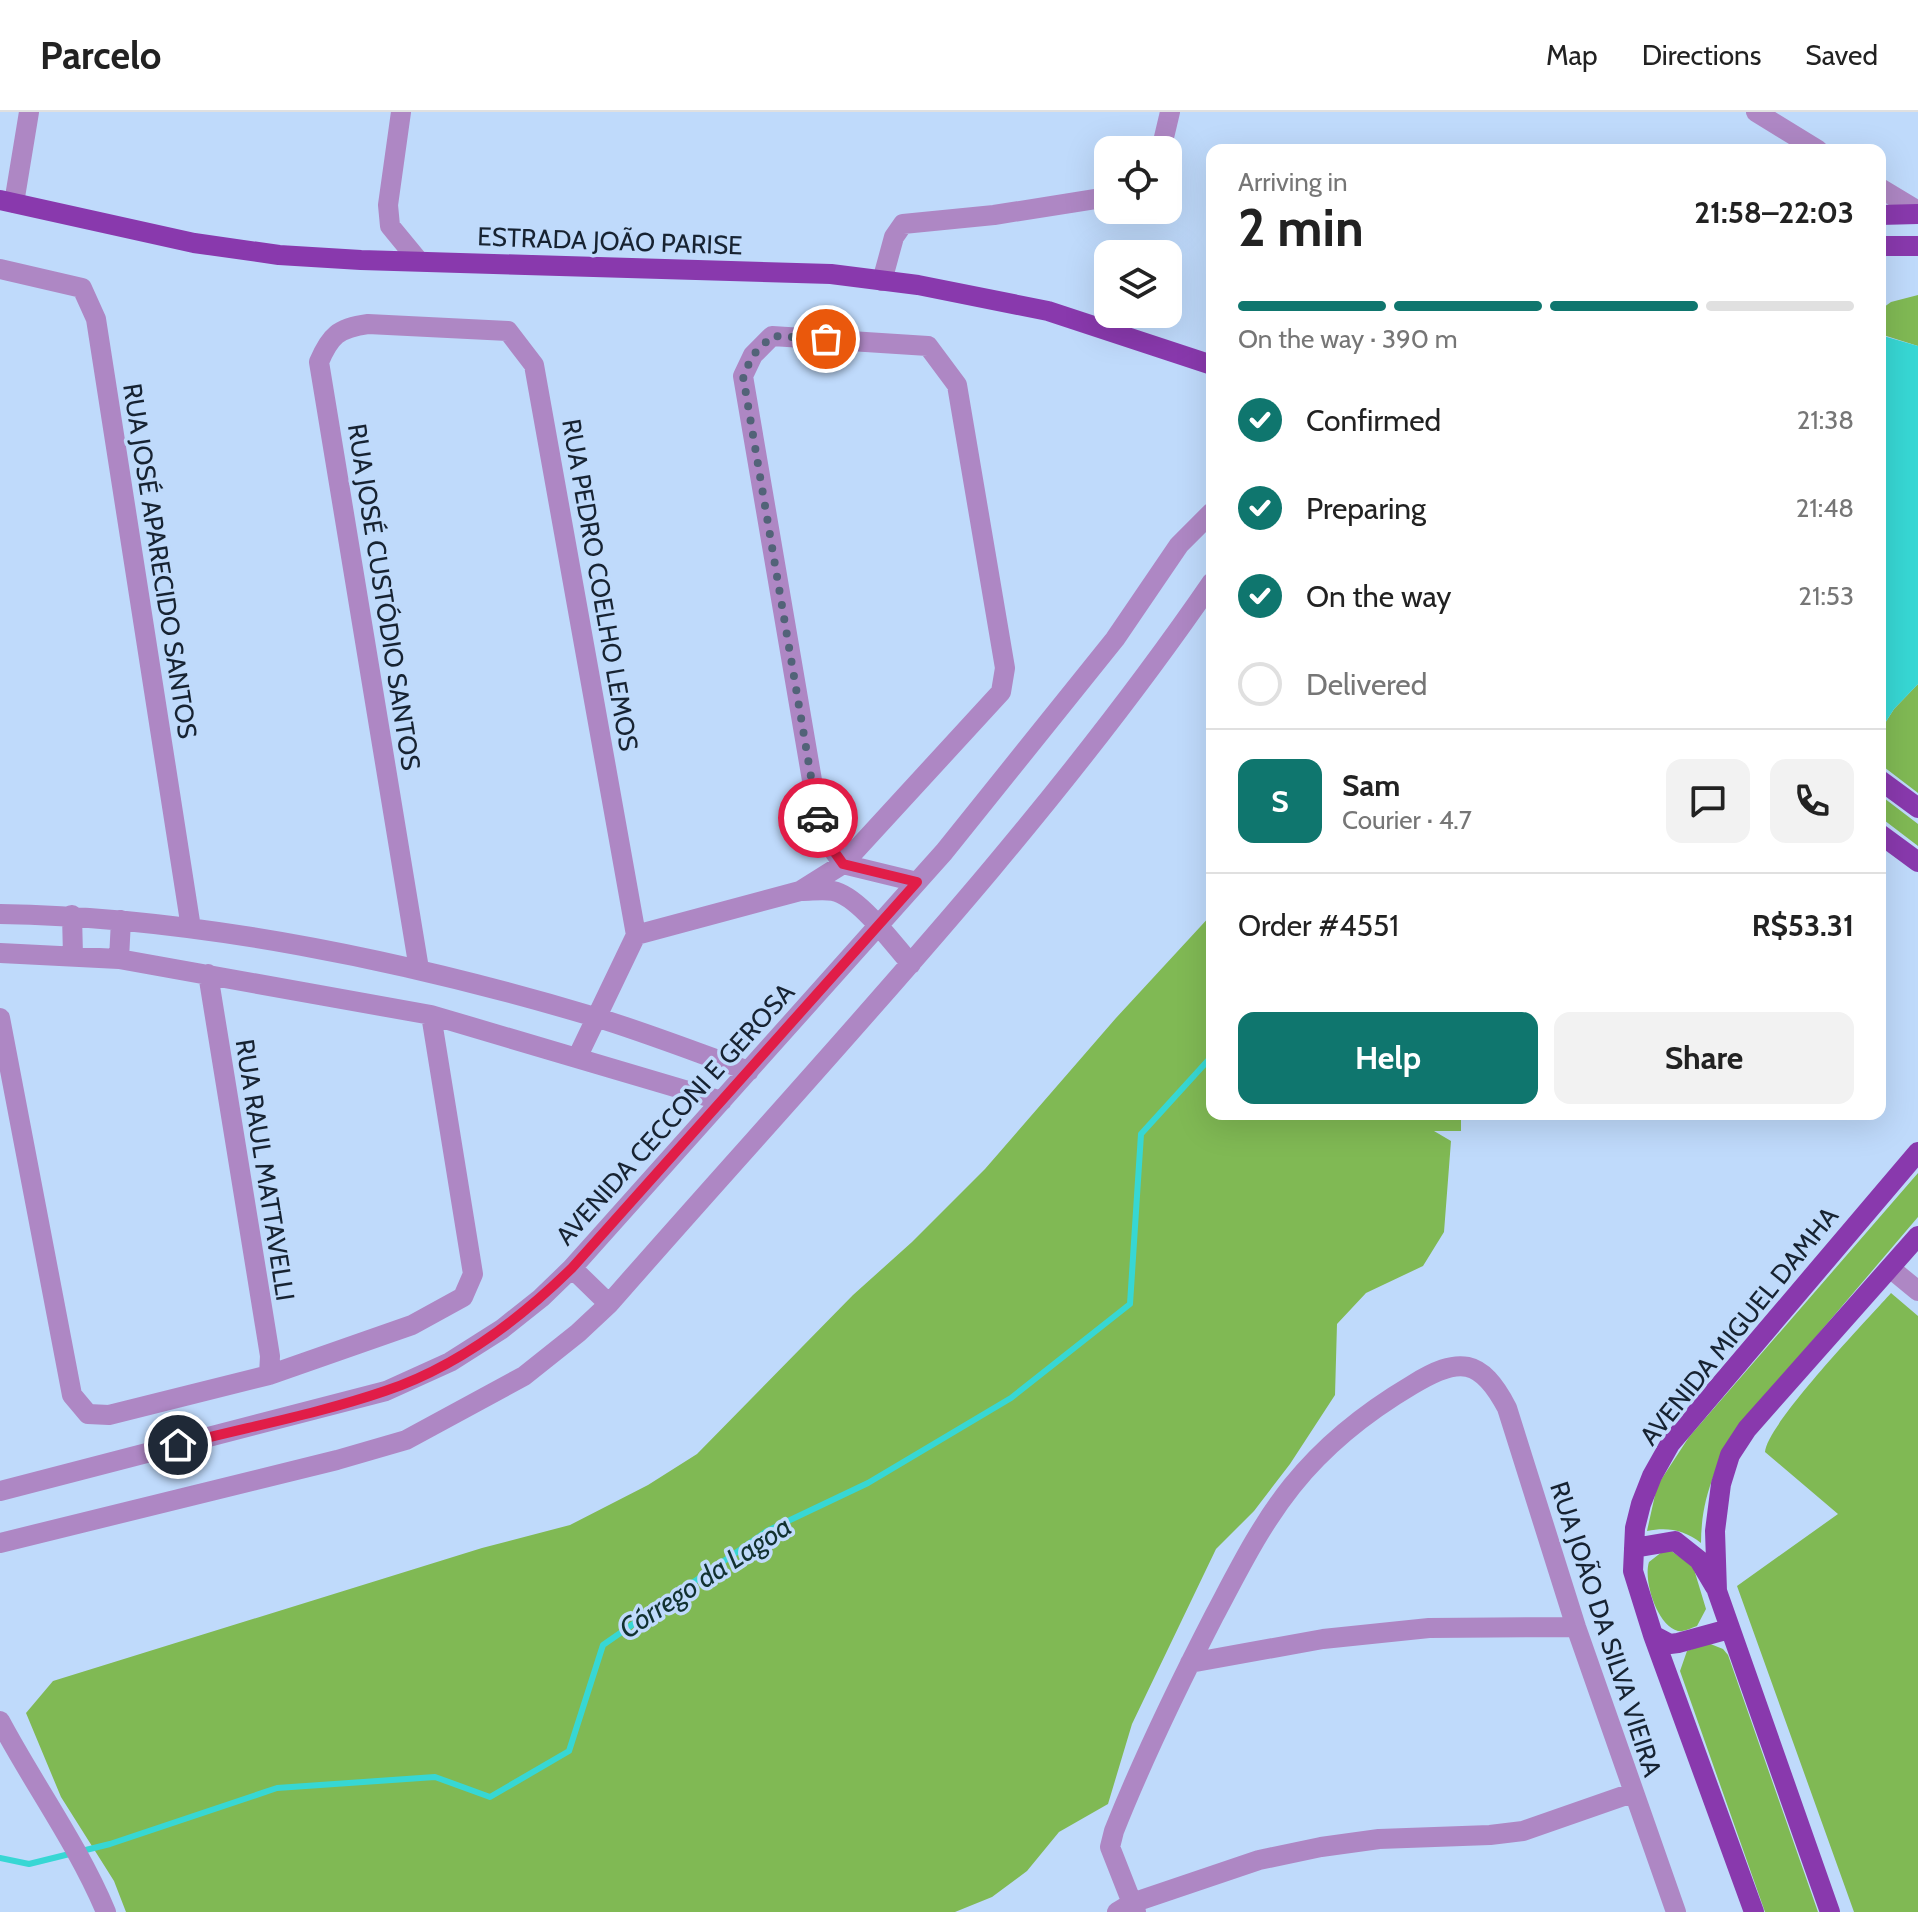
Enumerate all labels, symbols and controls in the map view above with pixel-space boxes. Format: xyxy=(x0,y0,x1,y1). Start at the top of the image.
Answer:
text: Parcelo xyxy=(40,32,161,79)
text: Map xyxy=(1546,38,1598,72)
text: Directions xyxy=(1642,38,1761,72)
text: Saved xyxy=(1805,38,1878,72)
map controls xyxy=(1094,136,1182,328)
button: locate xyxy=(1094,136,1182,224)
text: Arriving in xyxy=(1238,166,1348,198)
text: 21:58–22:03 xyxy=(1694,194,1854,231)
text: 2 min xyxy=(1238,196,1364,259)
street label: ESTRADA JOÃO PARISE xyxy=(477,220,743,262)
button: layers xyxy=(1094,240,1182,328)
pin xyxy=(792,305,860,373)
icon: bag xyxy=(804,317,848,361)
text: On the way · 390 m xyxy=(1238,323,1458,355)
street label: RUA JOSÉ APARECIDO SANTOS xyxy=(116,381,204,741)
icon: check xyxy=(1238,398,1282,442)
text: Confirmed xyxy=(1306,402,1441,439)
text: 21:38 xyxy=(1797,404,1854,436)
street label: RUA PEDRO COELHO LEMOS xyxy=(555,416,645,754)
street label: RUA JOSÉ CUSTÓDIO SANTOS xyxy=(341,421,427,773)
icon: check xyxy=(1238,486,1282,530)
text: Preparing xyxy=(1306,490,1426,527)
text: 21:48 xyxy=(1796,492,1854,524)
icon: check xyxy=(1238,574,1282,618)
text: On the way xyxy=(1306,578,1451,615)
text: 21:53 xyxy=(1798,580,1854,612)
text: Delivered xyxy=(1306,666,1427,703)
button: chat xyxy=(1666,759,1750,843)
button: phone xyxy=(1770,759,1854,843)
text: Sam xyxy=(1342,767,1400,804)
courier xyxy=(778,778,858,858)
text: S xyxy=(1271,783,1289,820)
icon: car xyxy=(796,796,840,840)
text: Courier · 4.7 xyxy=(1342,804,1472,836)
text: Order #4551 xyxy=(1238,907,1399,944)
text: R$53.31 xyxy=(1752,907,1854,944)
street label: AVENIDA CECCONI E GEROSA xyxy=(549,976,801,1252)
button: Help xyxy=(1238,1012,1538,1104)
button: Share xyxy=(1554,1012,1854,1104)
street label: RUA RAUL MATTAVELLI xyxy=(228,1037,302,1303)
street label: AVENIDA MIGUEL DAMHA xyxy=(1633,1200,1845,1452)
pin xyxy=(144,1411,212,1479)
icon: home xyxy=(156,1423,200,1467)
street label: RUA JOÃO DA SILVA VIEIRA xyxy=(1543,1477,1669,1781)
water label: Córrego da Lagoa xyxy=(613,1509,797,1645)

